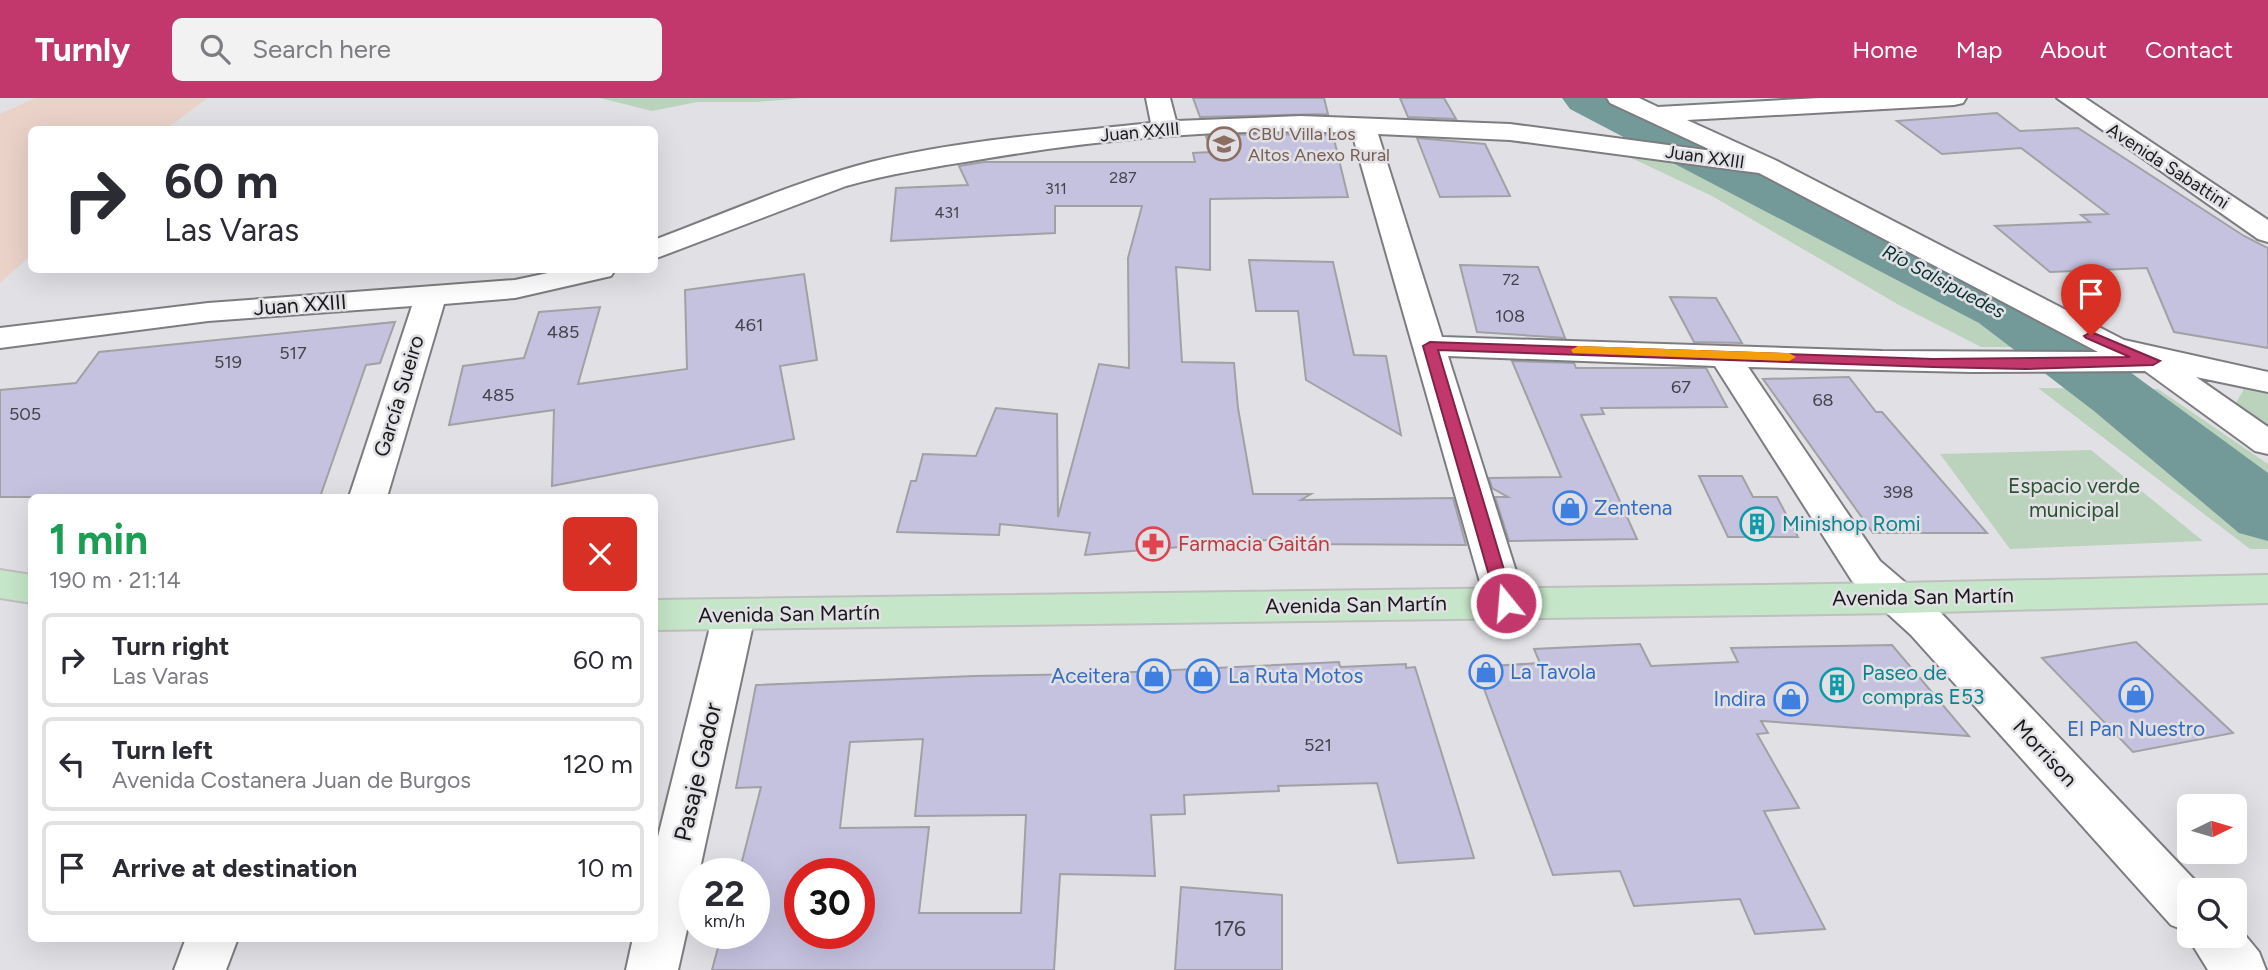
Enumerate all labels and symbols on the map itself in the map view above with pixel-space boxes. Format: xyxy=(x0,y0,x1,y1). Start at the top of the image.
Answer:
street label: Juan XXIII xyxy=(1099,118,1181,146)
street label: Avenida Sabattini xyxy=(2103,118,2233,214)
place label: CBU Villa Los Altos Anexo Rural xyxy=(1248,123,1390,166)
school or university icon: CBU Villa Los Altos Anexo Rural xyxy=(1205,125,1243,163)
street label: Juan XXIII xyxy=(1664,141,1746,173)
house number: 287 xyxy=(1109,168,1137,187)
house number: 311 xyxy=(1045,179,1067,198)
house number: 431 xyxy=(934,203,960,222)
water label: Río Salsipuedes xyxy=(1879,240,2009,323)
pin xyxy=(2061,264,2121,336)
house number: 72 xyxy=(1502,270,1520,289)
street label: Juan XXIII xyxy=(253,289,347,320)
house number: 108 xyxy=(1495,305,1525,327)
house number: 461 xyxy=(735,314,763,336)
house number: 485 xyxy=(547,321,579,343)
street label: García Sueiro xyxy=(368,332,429,460)
house number: 517 xyxy=(279,342,307,364)
house number: 519 xyxy=(214,351,242,373)
house number: 67 xyxy=(1671,376,1691,398)
house number: 485 xyxy=(482,384,514,406)
house number: 68 xyxy=(1812,389,1834,411)
house number: 505 xyxy=(9,403,41,425)
park label: Espacio verde municipal xyxy=(2008,473,2140,522)
house number: 398 xyxy=(1882,481,1914,503)
shop icon: Zentena xyxy=(1551,489,1589,527)
place label: Zentena xyxy=(1594,495,1672,520)
building icon: Minishop Romi xyxy=(1738,505,1776,543)
place label: Minishop Romi xyxy=(1782,511,1921,536)
pharmacy icon: Farmacia Gaitán xyxy=(1134,525,1172,563)
place label: Farmacia Gaitán xyxy=(1178,531,1330,556)
position arrow xyxy=(1469,566,1543,640)
street label: Avenida San Martín xyxy=(1832,582,2014,611)
street label: Avenida San Martín xyxy=(1265,590,1447,619)
street label: Avenida San Martín xyxy=(698,599,880,628)
shop icon: La Tavola xyxy=(1467,653,1505,691)
shop icon: Aceitera xyxy=(1135,657,1173,695)
shop icon: La Ruta Motos xyxy=(1184,657,1222,695)
place label: La Tavola xyxy=(1510,659,1596,684)
place label: Paseo de compras E53 xyxy=(1862,660,1985,709)
place label: Aceitera xyxy=(1051,663,1130,688)
place label: La Ruta Motos xyxy=(1228,663,1363,688)
building icon: Paseo de compras E53 xyxy=(1818,666,1856,704)
shop icon: El Pan Nuestro xyxy=(2117,676,2155,714)
shop icon: Indira xyxy=(1772,680,1810,718)
place label: Indira xyxy=(1714,686,1766,711)
street label: Pasaje Gador xyxy=(667,700,728,844)
street label: Morrison xyxy=(2008,714,2083,791)
place label: El Pan Nuestro xyxy=(2067,716,2205,741)
house number: 521 xyxy=(1304,734,1332,756)
north arrow xyxy=(2177,794,2247,864)
speed limit sign: 30 xyxy=(784,858,875,949)
house number: 176 xyxy=(1214,916,1246,941)

